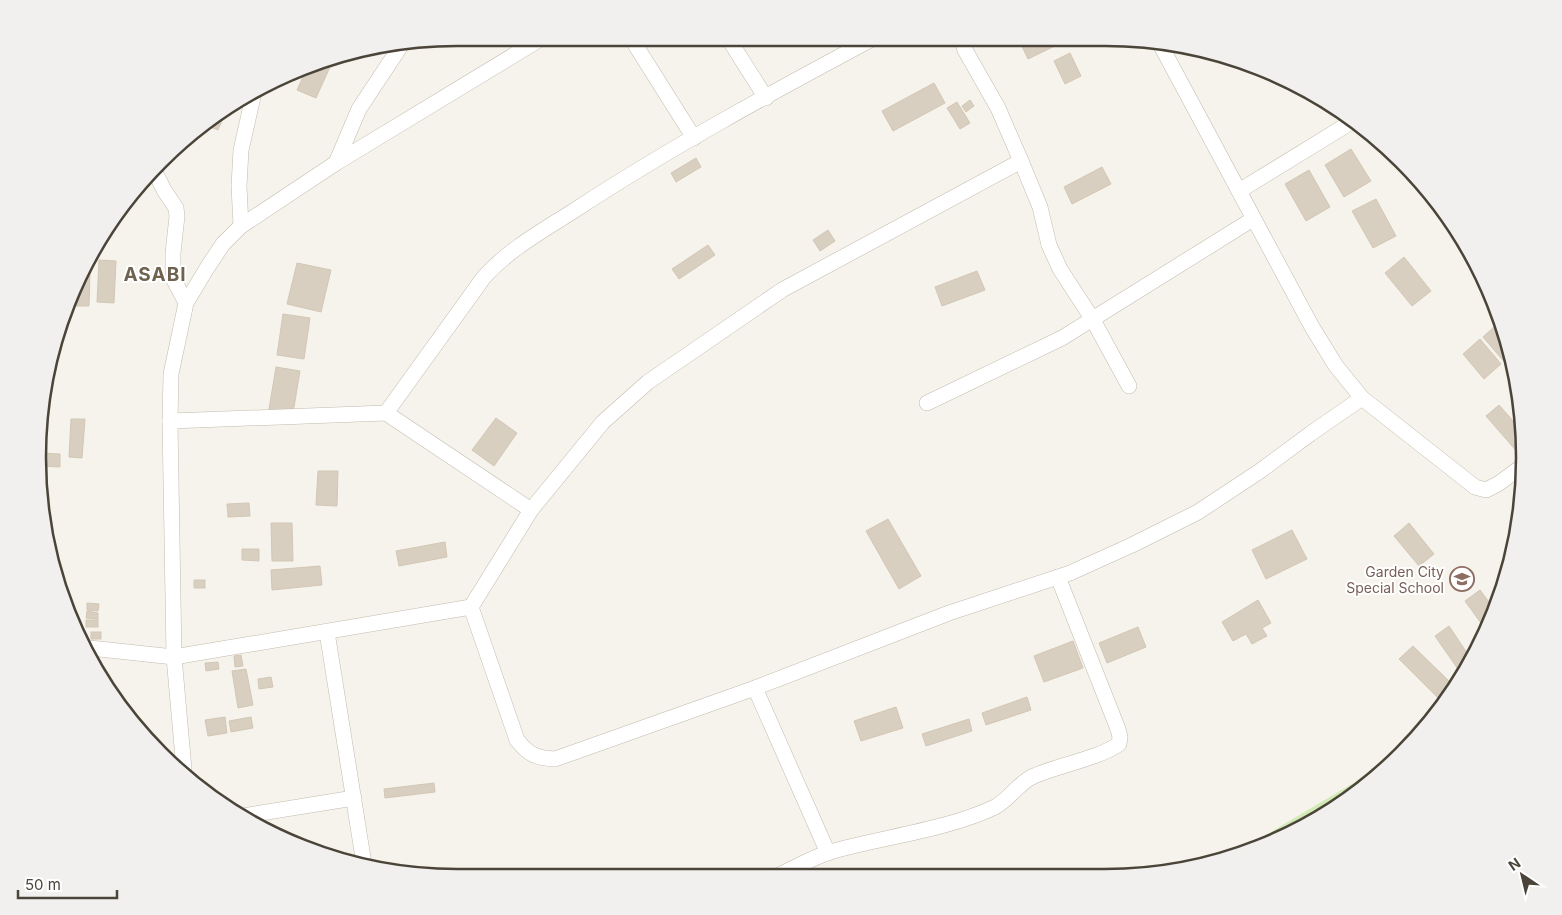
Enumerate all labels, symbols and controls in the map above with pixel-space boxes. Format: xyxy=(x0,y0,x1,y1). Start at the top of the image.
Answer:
district label: ASABI xyxy=(123,263,187,286)
place label: Garden City Special School xyxy=(1346,563,1444,596)
school or university icon: Garden City Special School xyxy=(1449,566,1475,592)
north arrow xyxy=(1497,850,1547,900)
text: N xyxy=(1505,854,1524,874)
scale bar xyxy=(18,868,116,900)
text: 50 m xyxy=(25,875,61,894)

